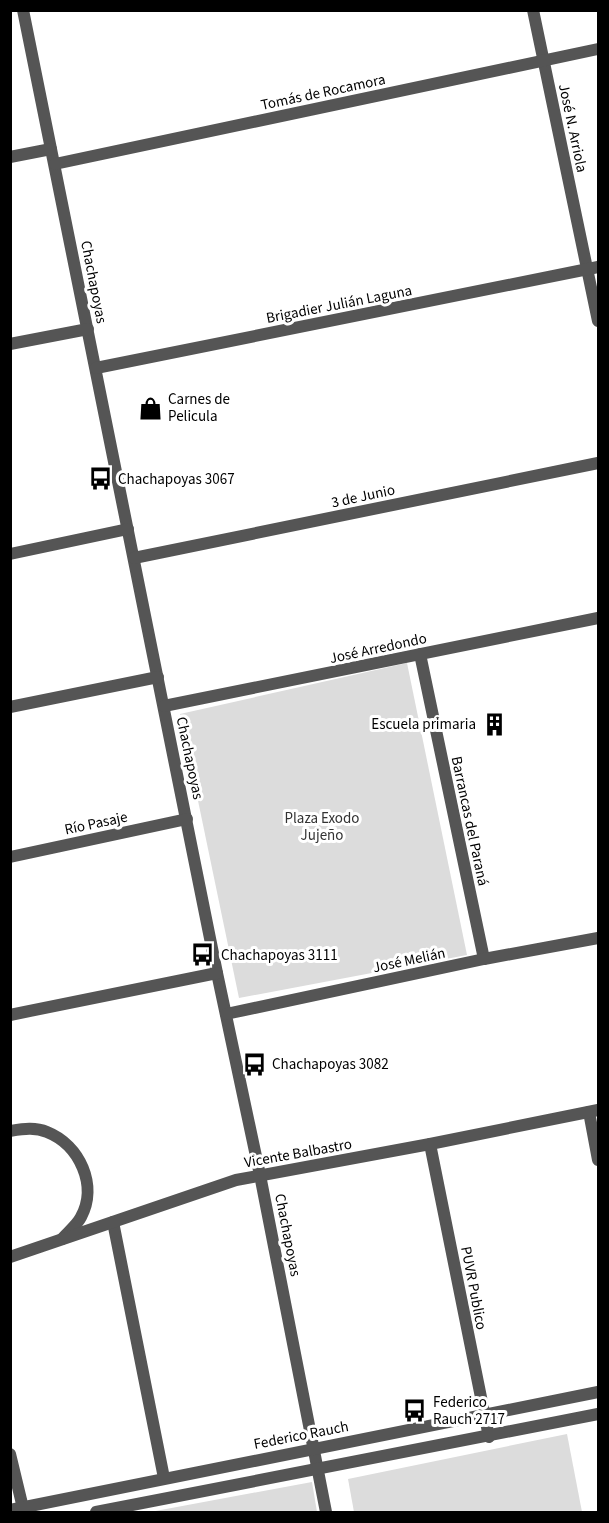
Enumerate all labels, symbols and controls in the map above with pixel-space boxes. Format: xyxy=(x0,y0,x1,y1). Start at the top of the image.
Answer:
street label: Tomás de Rocamora xyxy=(259,69,387,116)
street label: José N. Arriola xyxy=(553,82,592,174)
street label: Chachapoyas xyxy=(75,239,112,325)
street label: Brigadier Julián Laguna xyxy=(264,280,414,329)
place label: Carnes de Pelicula xyxy=(168,389,230,427)
shop icon: Carnes de Pelicula xyxy=(137,395,163,421)
bus stop icon: Chachapoyas 3067 xyxy=(87,466,113,492)
place label: Chachapoyas 3067 xyxy=(118,469,235,490)
street label: 3 de Junio xyxy=(329,480,397,513)
street label: José Arredondo xyxy=(328,628,429,669)
building icon: Escuela primaria xyxy=(481,711,507,737)
place label: Escuela primaria xyxy=(371,714,476,735)
street label: Chachapoyas xyxy=(171,715,208,801)
street label: Barrancas del Paraná xyxy=(446,754,493,888)
street label: Río Pasaje xyxy=(63,807,129,840)
park label: Plaza Exodo Jujeño xyxy=(285,808,359,846)
bus stop icon: Chachapoyas 3111 xyxy=(190,942,216,968)
street label: José Melián xyxy=(371,943,447,978)
place label: Chachapoyas 3111 xyxy=(221,945,338,966)
bus stop icon: Chachapoyas 3082 xyxy=(241,1051,267,1077)
place label: Chachapoyas 3082 xyxy=(272,1054,389,1075)
street label: Vicente Balbastro xyxy=(243,1134,354,1173)
street label: Chachapoyas xyxy=(269,1192,306,1278)
street label: PUVR Publico xyxy=(455,1245,492,1332)
place label: Federico Rauch 2717 xyxy=(433,1392,505,1430)
bus stop icon: Federico Rauch 2717 xyxy=(402,1398,428,1424)
street label: Federico Rauch xyxy=(252,1416,350,1455)

